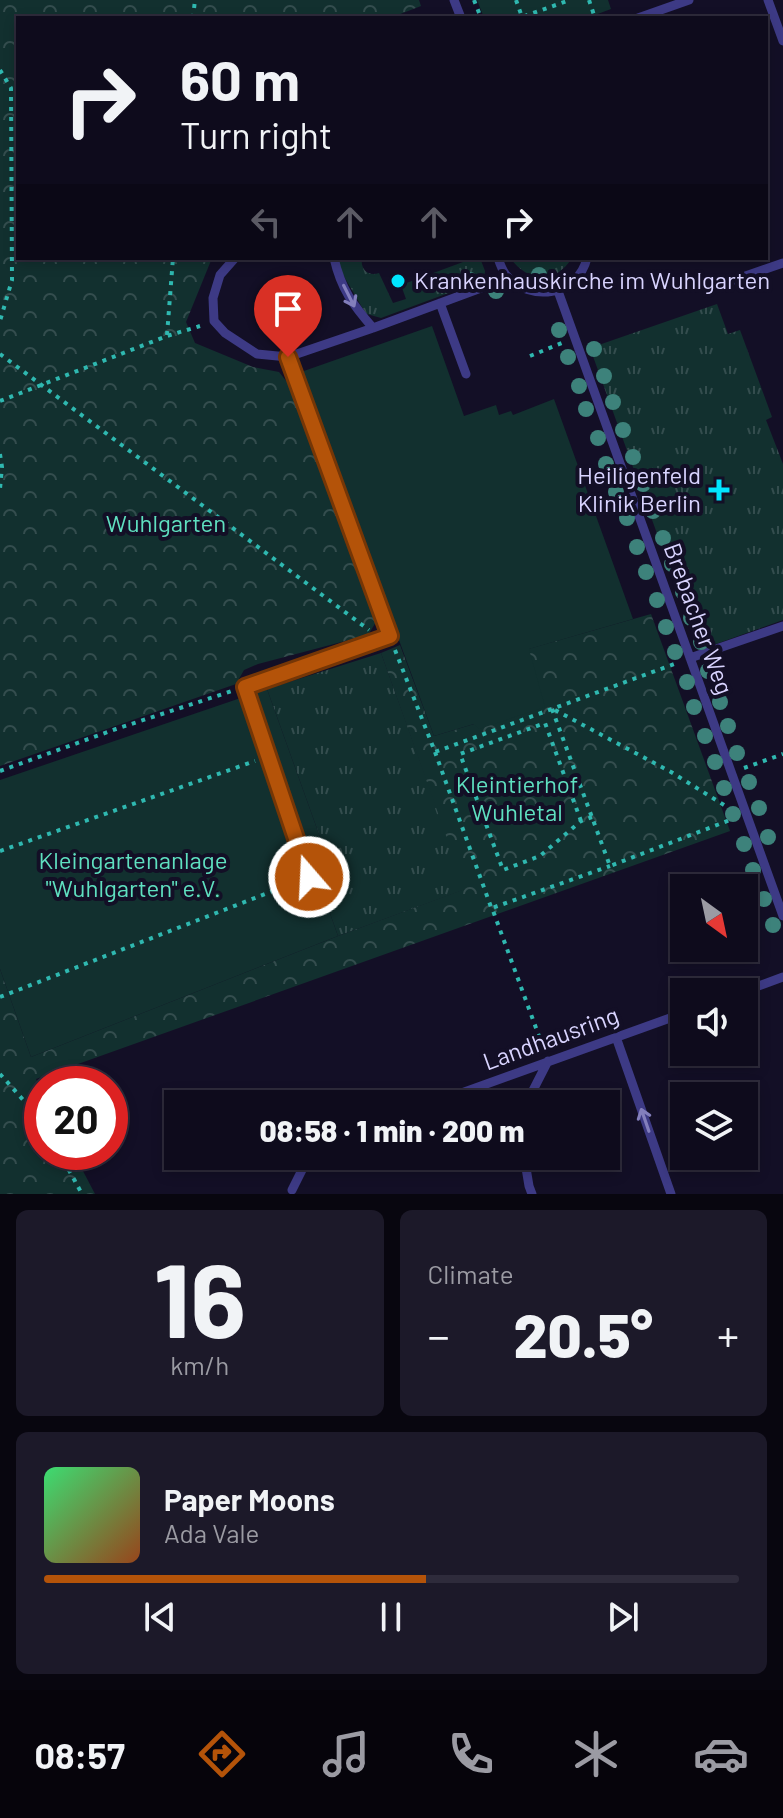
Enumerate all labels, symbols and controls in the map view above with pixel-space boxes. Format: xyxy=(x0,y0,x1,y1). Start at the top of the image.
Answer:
text: 60 m xyxy=(180,45,300,112)
icon: right xyxy=(48,48,152,152)
text: Turn right xyxy=(180,113,332,156)
icon: left xyxy=(244,200,288,244)
icon: ahead xyxy=(328,200,372,244)
icon: ahead xyxy=(412,200,456,244)
icon: right xyxy=(496,200,540,244)
place label: Krankenhauskirche im Wuhlgarten xyxy=(414,265,770,294)
marker: Krankenhauskirche im Wuhlgarten xyxy=(389,272,407,290)
pin xyxy=(254,275,322,357)
one-way arrow xyxy=(342,283,357,307)
icon: arrive xyxy=(266,287,310,331)
place label: Heiligenfeld Klinik Berlin xyxy=(577,460,701,517)
marker: Heiligenfeld Klinik Berlin xyxy=(708,479,730,501)
park label: Wuhlgarten xyxy=(106,508,226,537)
street label: Brebacher Weg xyxy=(659,539,740,698)
park label: Kleintierhof Wuhletal xyxy=(456,769,578,826)
position arrow xyxy=(267,835,351,919)
park label: Kleingartenanlage "Wuhlgarten" e.V. xyxy=(39,845,227,902)
north arrow xyxy=(670,874,758,962)
map controls xyxy=(670,874,758,1170)
button: sound xyxy=(670,978,758,1066)
street label: Landhausring xyxy=(479,1000,622,1076)
speed limit sign: 20 xyxy=(24,1066,128,1170)
button: layers xyxy=(670,1082,758,1170)
one-way arrow xyxy=(637,1108,652,1133)
text: 08:58 · 1 min · 200 m xyxy=(260,1112,524,1148)
text: 16 xyxy=(153,1234,246,1359)
text: Climate xyxy=(428,1258,514,1289)
text: 20.5° xyxy=(513,1298,653,1370)
text: − xyxy=(428,1308,450,1361)
text: + xyxy=(717,1308,739,1361)
text: km/h xyxy=(170,1349,229,1380)
text: Paper Moons xyxy=(164,1481,335,1517)
text: Ada Vale xyxy=(164,1517,259,1548)
icon: previous xyxy=(138,1595,182,1639)
icon: pause xyxy=(369,1595,413,1639)
icon: next xyxy=(601,1595,645,1639)
icon: directions xyxy=(194,1726,250,1782)
icon: music xyxy=(318,1726,374,1782)
icon: phone xyxy=(443,1726,499,1782)
icon: climate xyxy=(568,1726,624,1782)
icon: car xyxy=(693,1726,749,1782)
text: 08:57 xyxy=(34,1733,125,1776)

